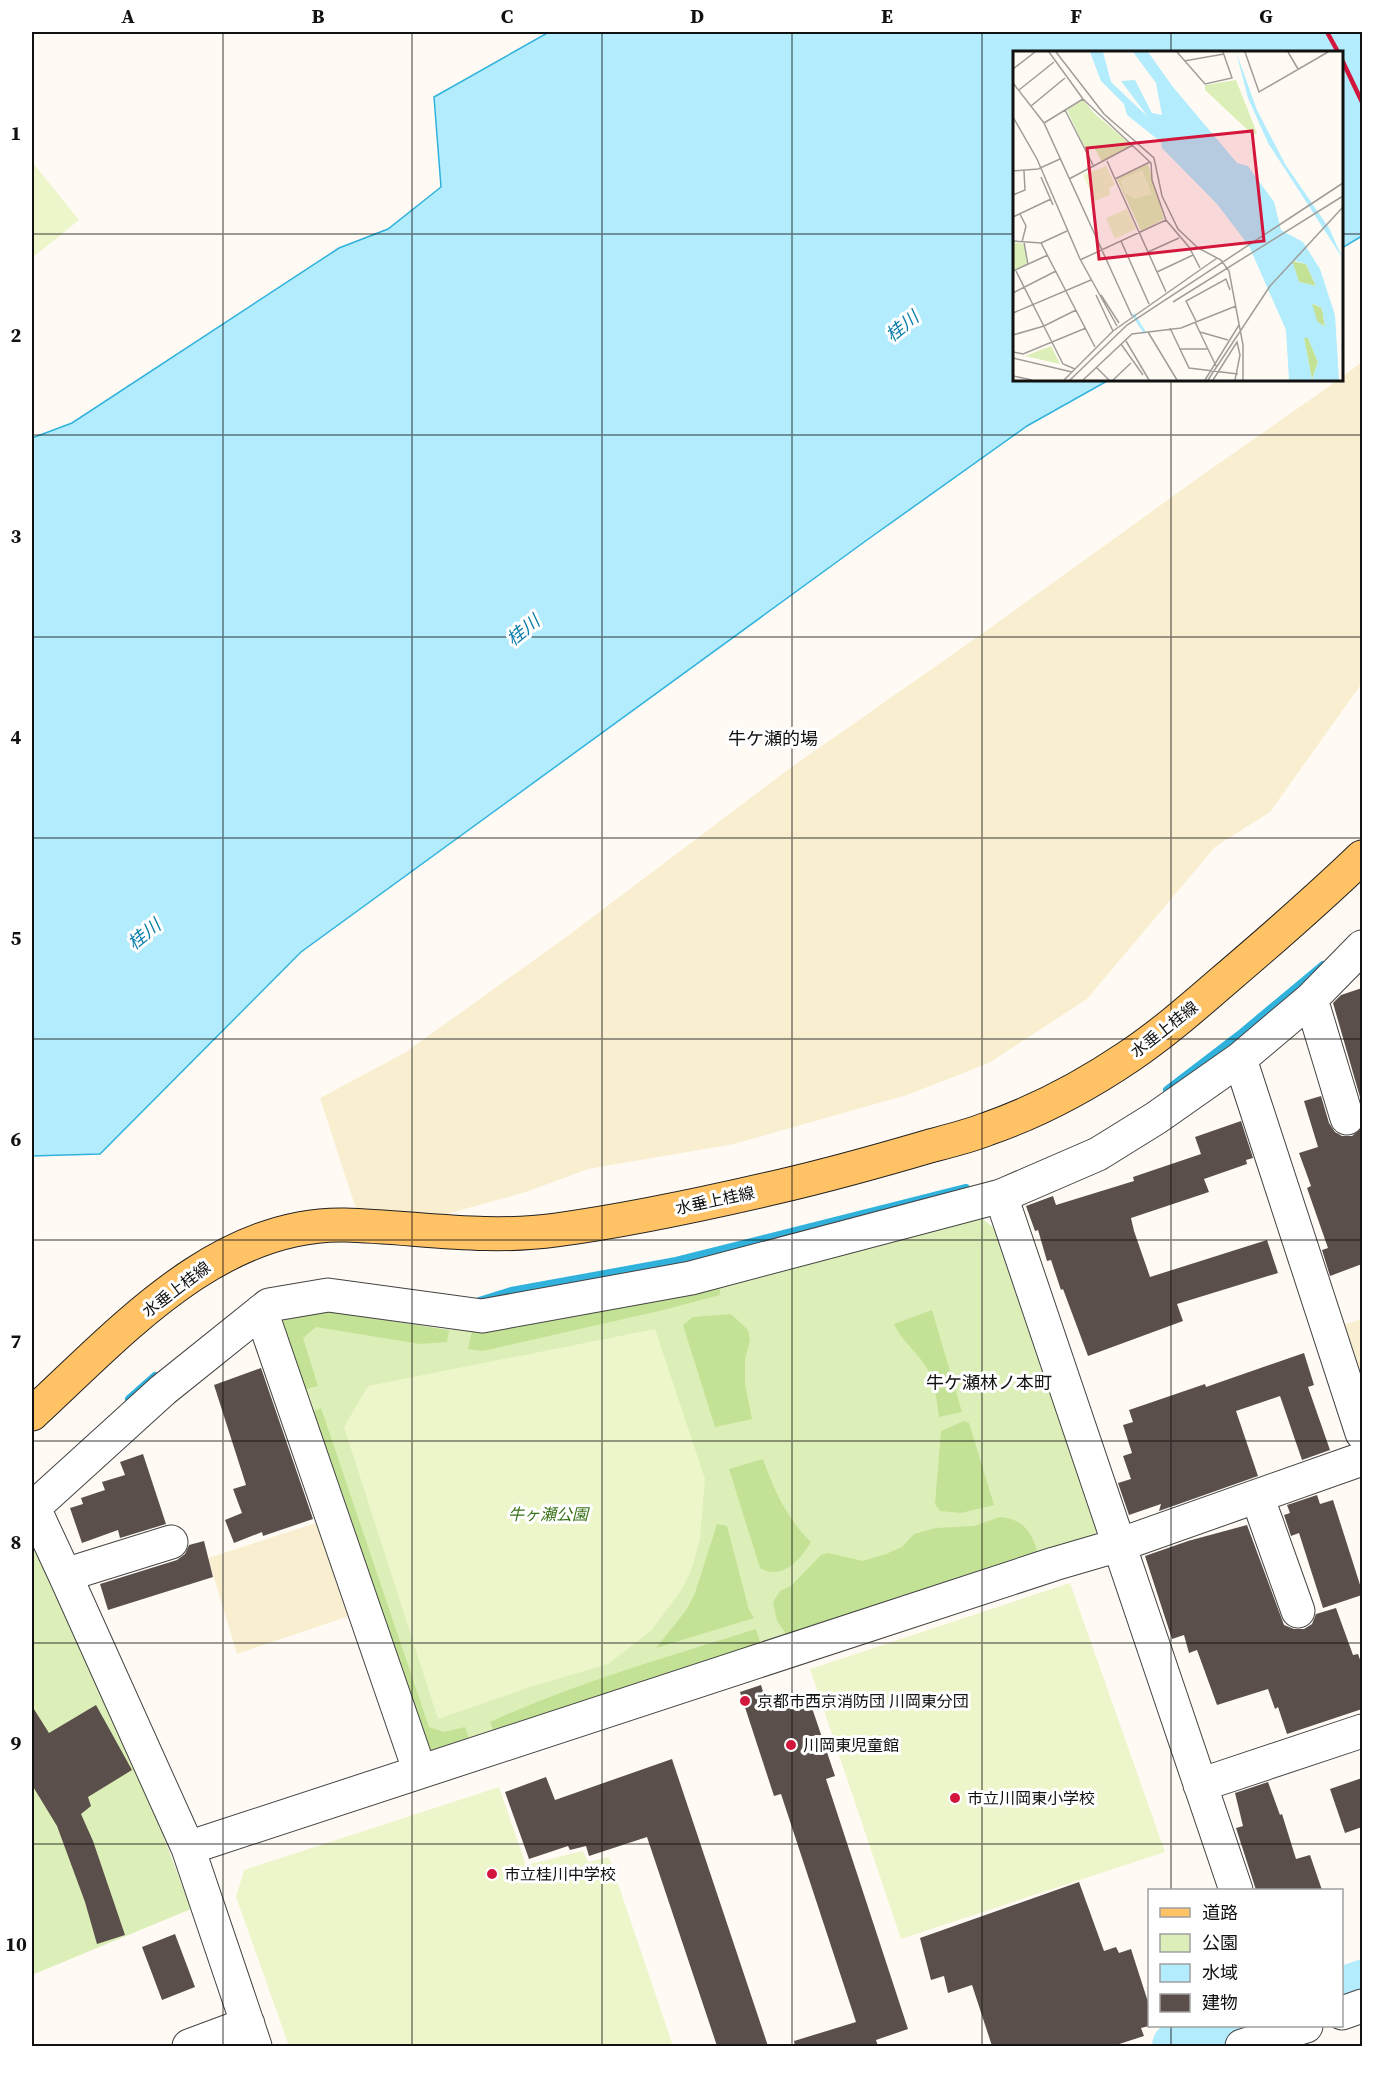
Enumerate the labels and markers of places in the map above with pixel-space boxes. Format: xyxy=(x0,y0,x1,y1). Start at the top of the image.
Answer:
place label: 京都市西京消防団 川岡東分団 xyxy=(757,1690,969,1712)
marker: 京都市西京消防団 川岡東分団 xyxy=(738,1694,752,1708)
place label: 川岡東児童館 xyxy=(803,1734,899,1756)
marker: 川岡東児童館 xyxy=(784,1738,798,1752)
place label: 市立川岡東小学校 xyxy=(967,1787,1095,1809)
marker: 市立川岡東小学校 xyxy=(948,1791,962,1805)
place label: 市立桂川中学校 xyxy=(504,1863,616,1885)
marker: 市立桂川中学校 xyxy=(485,1867,499,1881)

